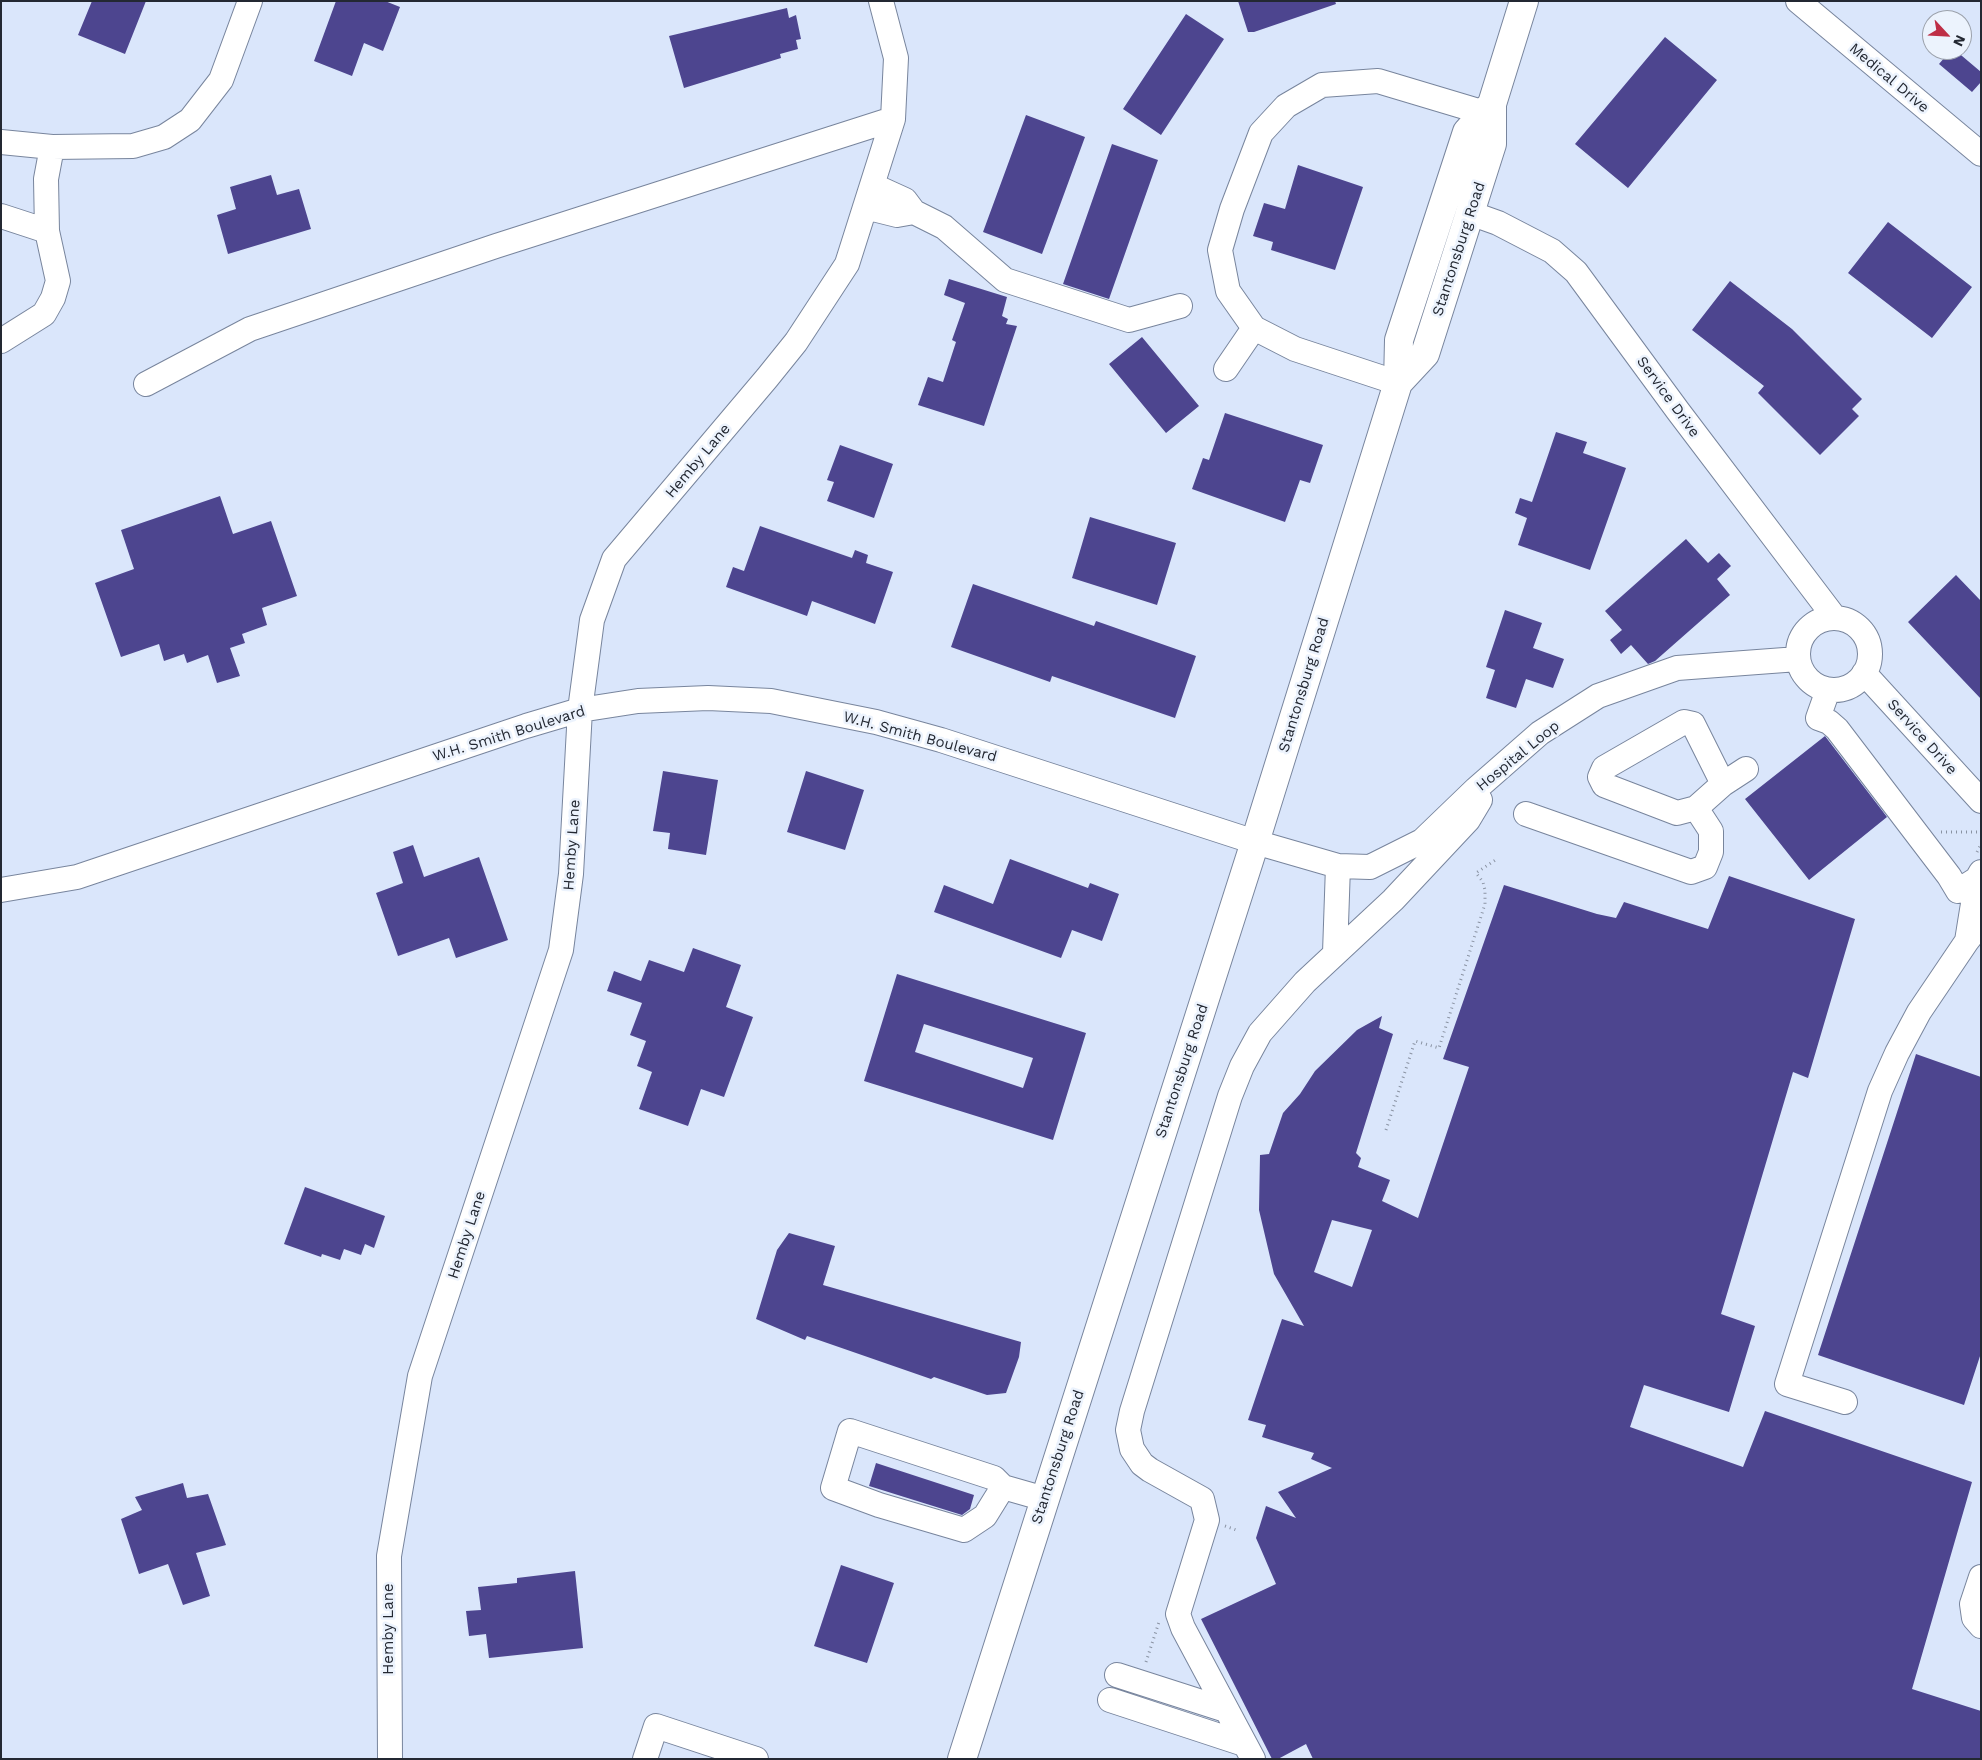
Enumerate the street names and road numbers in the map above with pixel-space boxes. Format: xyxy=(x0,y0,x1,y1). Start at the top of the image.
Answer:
street label: Medical Drive xyxy=(1845,39,1933,117)
street label: Stantonsburg Road xyxy=(1429,180,1489,318)
street label: Service Drive xyxy=(1633,353,1703,441)
street label: Hemby Lane xyxy=(662,420,734,502)
street label: Stantonsburg Road xyxy=(1275,615,1333,755)
street label: Service Drive xyxy=(1883,695,1961,779)
street label: W.H. Smith Boulevard xyxy=(431,702,587,766)
street label: W.H. Smith Boulevard xyxy=(841,708,999,766)
street label: Hospital Loop xyxy=(1473,717,1563,795)
street label: Hemby Lane xyxy=(560,799,584,891)
street label: Stantonsburg Road xyxy=(1152,1002,1212,1140)
street label: Hemby Lane xyxy=(444,1189,490,1281)
street label: Stantonsburg Road xyxy=(1028,1388,1088,1526)
street label: Hemby Lane xyxy=(380,1583,398,1675)

